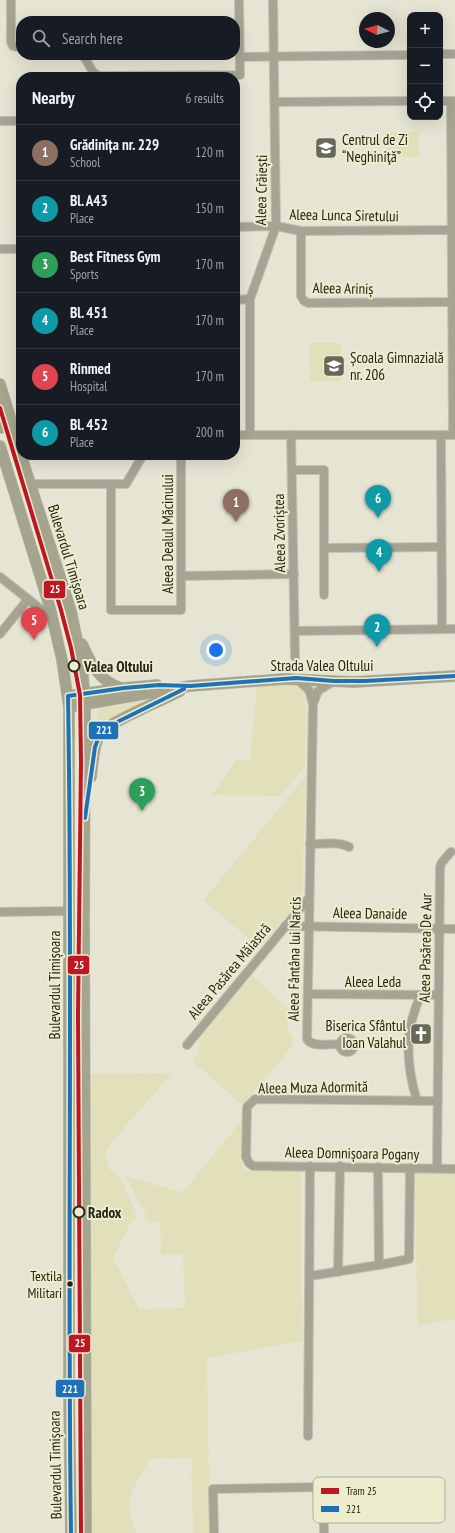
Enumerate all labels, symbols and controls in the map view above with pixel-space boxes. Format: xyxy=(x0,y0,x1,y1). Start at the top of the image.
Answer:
north arrow xyxy=(359,12,395,48)
map controls xyxy=(407,12,443,120)
button: + xyxy=(407,12,443,48)
search box xyxy=(16,16,240,60)
icon: search xyxy=(30,27,52,49)
text: Search here xyxy=(62,29,123,48)
button: − xyxy=(407,48,443,84)
button: locate xyxy=(407,84,443,120)
text: Nearby xyxy=(32,87,75,109)
text: 6 results xyxy=(185,90,224,107)
place label: Centrul de Zi “Neghiniţă” xyxy=(342,130,408,166)
text: Grădinița nr. 229 xyxy=(70,135,159,154)
school or university icon: Centrul de Zi “Neghiniţă” xyxy=(313,135,339,161)
text: 1 xyxy=(42,144,48,161)
text: 120 m xyxy=(195,144,224,161)
text: School xyxy=(70,154,100,171)
street label: Aleea Crăiești xyxy=(251,154,271,226)
text: Bl. A43 xyxy=(70,191,108,210)
text: 2 xyxy=(42,200,48,217)
text: 150 m xyxy=(195,200,224,217)
street label: Aleea Lunca Siretului xyxy=(289,205,399,225)
text: Place xyxy=(70,210,94,227)
text: Best Fitness Gym xyxy=(70,247,161,266)
text: 3 xyxy=(42,256,48,273)
text: 170 m xyxy=(195,256,224,273)
text: Sports xyxy=(70,266,99,283)
street label: Aleea Ariniș xyxy=(312,278,374,298)
text: Bl. 451 xyxy=(70,303,108,322)
text: 4 xyxy=(42,312,48,329)
text: 170 m xyxy=(195,312,224,329)
text: Place xyxy=(70,322,94,339)
place label: Școala Gimnazială nr. 206 xyxy=(350,348,444,384)
school or university icon: Școala Gimnazială nr. 206 xyxy=(321,353,347,379)
text: Rinmed xyxy=(70,359,111,378)
text: 5 xyxy=(42,368,48,385)
text: 170 m xyxy=(195,368,224,385)
text: Hospital xyxy=(70,378,107,395)
text: Bl. 452 xyxy=(70,415,108,434)
text: 6 xyxy=(42,424,48,441)
text: 200 m xyxy=(195,424,224,441)
text: Place xyxy=(70,434,94,451)
street label: Aleea Dealul Măcinului xyxy=(158,474,177,594)
pin: 6 xyxy=(365,485,391,518)
pin: 1 xyxy=(223,489,249,522)
street label: Aleea Zvoriștea xyxy=(269,493,289,573)
street label: Bulevardul Timișoara xyxy=(44,502,94,612)
pin: 4 xyxy=(366,539,392,572)
line badge: 25 xyxy=(43,580,66,599)
text: 25 xyxy=(50,582,60,596)
pin: 5 xyxy=(21,607,47,640)
pin: 2 xyxy=(364,614,390,647)
your location xyxy=(206,640,226,660)
street label: Strada Valea Oltului xyxy=(271,656,373,675)
place label: Valea Oltului xyxy=(83,657,153,676)
marker: Valea Oltului xyxy=(67,659,81,673)
line badge: 221 xyxy=(88,721,119,740)
text: 221 xyxy=(96,723,112,737)
pin: 3 xyxy=(129,778,155,811)
street label: Aleea Pasărea De Aur xyxy=(415,892,435,1003)
street label: Aleea Fântâna lui Narcis xyxy=(283,896,305,1022)
street label: Aleea Danaide xyxy=(333,903,407,923)
street label: Aleea Pasărea Măiastră xyxy=(183,919,275,1023)
street label: Bulevardul Timișoara xyxy=(45,931,64,1039)
line badge: 25 xyxy=(67,955,90,975)
text: 25 xyxy=(74,958,84,972)
street label: Aleea Leda xyxy=(345,972,401,991)
place label: Biserica Sfântul Ioan Valahul xyxy=(326,1016,407,1052)
church icon: Biserica Sfântul Ioan Valahul xyxy=(408,1021,434,1047)
street label: Aleea Muza Adormită xyxy=(258,1077,368,1097)
street label: Aleea Domnișoara Pogany xyxy=(285,1142,420,1164)
place label: Radox xyxy=(88,1203,122,1222)
marker: Radox xyxy=(72,1205,86,1219)
place label: Textila Militari xyxy=(27,1267,62,1302)
marker: Textila Militari xyxy=(65,1279,75,1289)
line badge: 25 xyxy=(68,1334,91,1353)
text: 25 xyxy=(75,1336,85,1350)
line badge: 221 xyxy=(55,1379,85,1398)
text: 221 xyxy=(62,1382,78,1396)
street label: Bulevardul Timișoara xyxy=(45,1410,65,1520)
legend xyxy=(313,1477,445,1523)
text: Tram 25 xyxy=(346,1484,377,1498)
text: 221 xyxy=(346,1502,361,1516)

